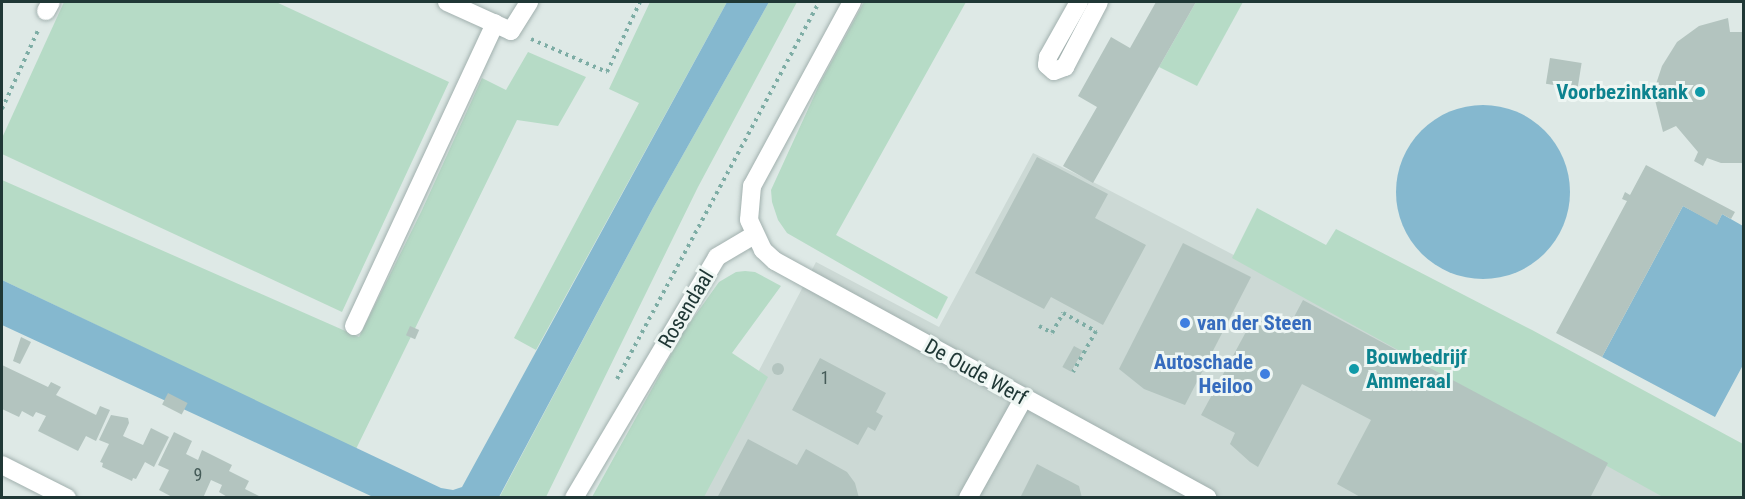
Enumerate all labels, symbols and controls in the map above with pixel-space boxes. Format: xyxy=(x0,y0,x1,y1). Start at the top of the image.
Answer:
place label: Voorbezinktank xyxy=(1556,79,1688,105)
marker: Voorbezinktank xyxy=(1693,85,1707,99)
street label: Rosendaal xyxy=(653,265,719,353)
place label: van der Steen xyxy=(1197,310,1312,336)
marker: van der Steen xyxy=(1178,316,1192,330)
street label: De Oude Werf xyxy=(920,334,1032,410)
place label: Bouwbedrijf Ammeraal xyxy=(1366,344,1467,394)
place label: Autoschade Heiloo xyxy=(1154,349,1253,399)
marker: Bouwbedrijf Ammeraal xyxy=(1347,362,1361,376)
house number: 1 xyxy=(821,367,829,389)
marker: Autoschade Heiloo xyxy=(1258,367,1272,381)
house number: 9 xyxy=(194,464,202,486)

